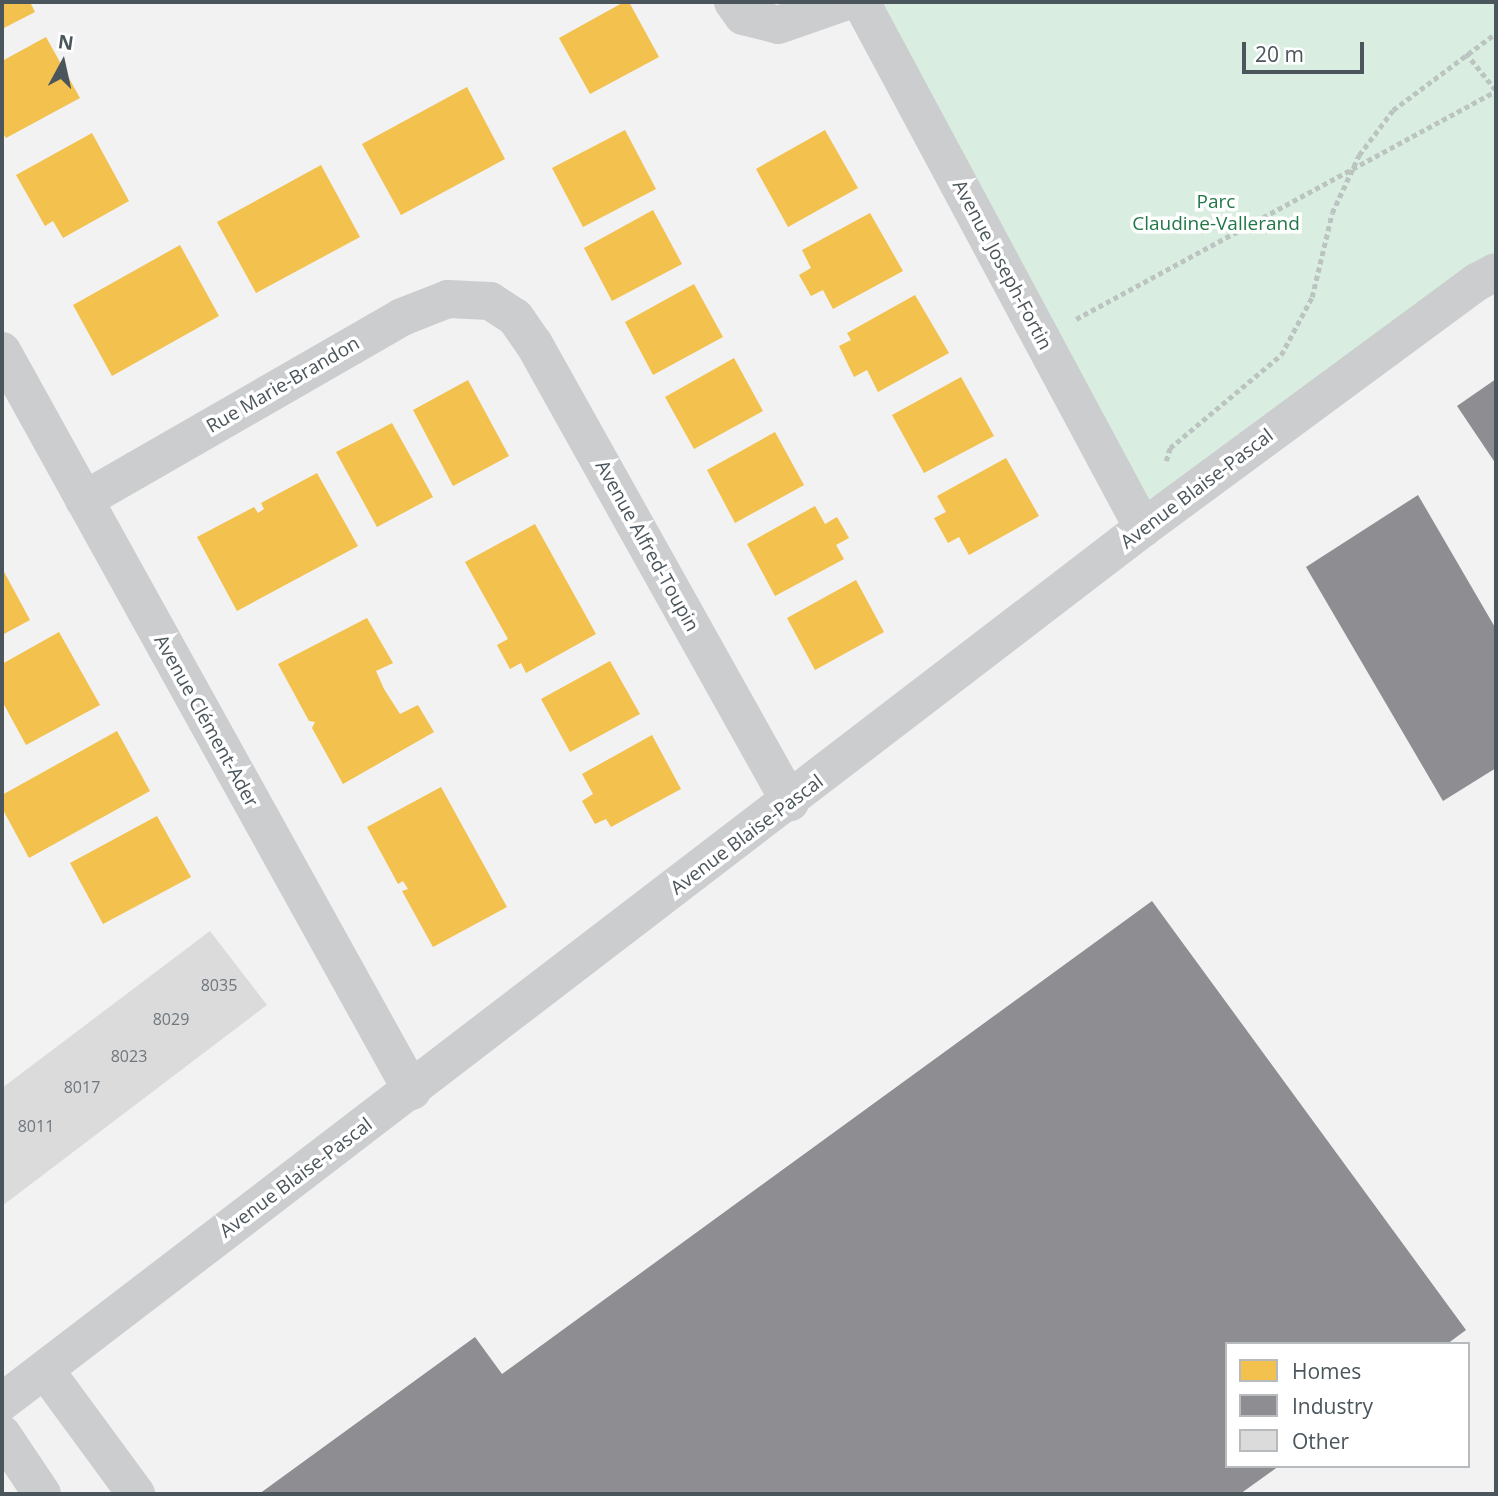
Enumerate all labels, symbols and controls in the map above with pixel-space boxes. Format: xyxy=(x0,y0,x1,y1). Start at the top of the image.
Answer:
north arrow xyxy=(28,28,98,98)
text: N xyxy=(56,28,75,56)
scale bar xyxy=(1246,28,1368,72)
text: 20 m xyxy=(1255,40,1304,68)
street label: Avenue Joseph-Fortin xyxy=(948,176,1056,354)
park label: Parc Claudine-Vallerand xyxy=(1132,191,1300,235)
street label: Rue Marie-Brandon xyxy=(202,332,364,438)
street label: Avenue Blaise-Pascal xyxy=(1116,424,1278,554)
street label: Avenue Alfred-Toupin xyxy=(590,456,704,636)
street label: Avenue Clément-Ader xyxy=(149,631,263,811)
street label: Avenue Blaise-Pascal xyxy=(666,770,828,900)
house number: 8035 xyxy=(201,975,237,995)
house number: 8029 xyxy=(153,1009,189,1029)
house number: 8023 xyxy=(111,1046,147,1066)
house number: 8017 xyxy=(64,1077,100,1097)
street label: Avenue Blaise-Pascal xyxy=(215,1113,377,1243)
house number: 8011 xyxy=(18,1116,54,1136)
legend xyxy=(1225,1342,1470,1468)
text: Homes xyxy=(1292,1357,1361,1385)
text: Industry xyxy=(1292,1392,1373,1420)
text: Other xyxy=(1292,1427,1349,1455)

